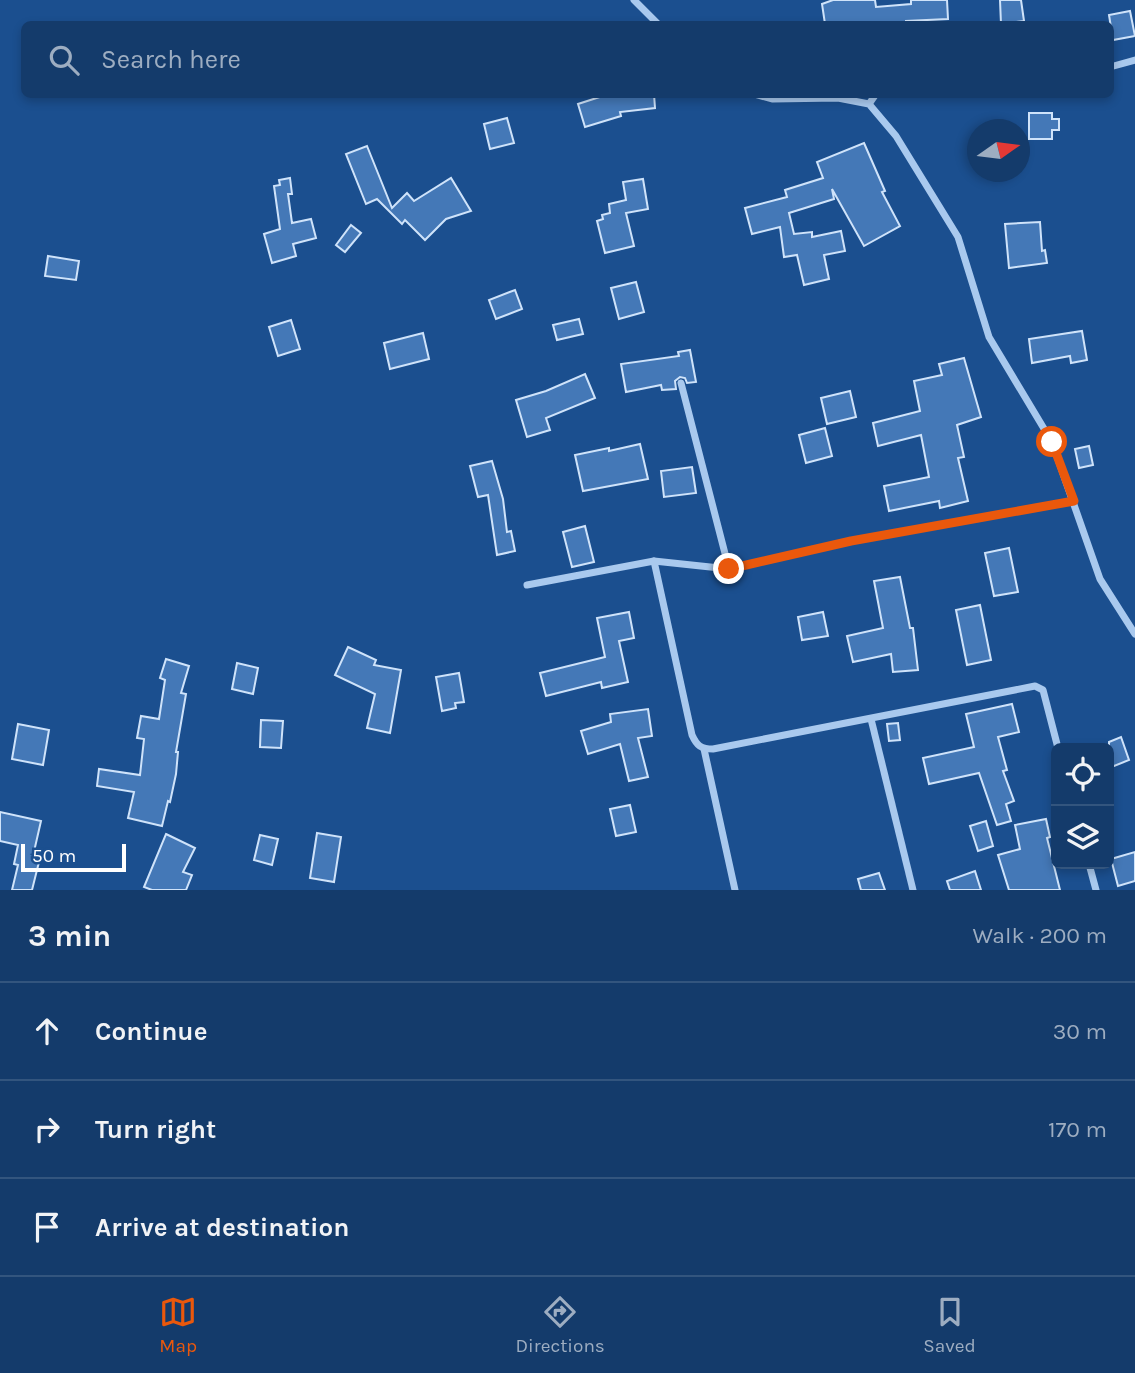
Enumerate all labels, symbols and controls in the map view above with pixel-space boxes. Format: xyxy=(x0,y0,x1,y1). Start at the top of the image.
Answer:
search box xyxy=(21,21,1114,98)
icon: search xyxy=(45,41,83,79)
text: Search here xyxy=(101,44,241,75)
north arrow xyxy=(967,119,1030,182)
route start xyxy=(1036,426,1067,457)
route end xyxy=(713,553,744,584)
map controls xyxy=(1051,743,1114,869)
button: locate xyxy=(1051,743,1114,806)
button: layers xyxy=(1051,806,1114,869)
scale bar xyxy=(21,841,126,873)
text: 50 m xyxy=(32,845,76,867)
text: 3 min xyxy=(28,918,111,954)
text: Walk · 200 m xyxy=(972,922,1107,949)
icon: ahead xyxy=(28,1012,66,1050)
text: Continue xyxy=(95,1016,207,1047)
text: 30 m xyxy=(1053,1018,1107,1045)
icon: right xyxy=(28,1110,66,1148)
text: Turn right xyxy=(95,1114,216,1145)
text: 170 m xyxy=(1048,1116,1107,1143)
icon: arrive xyxy=(28,1208,66,1246)
text: Arrive at destination xyxy=(95,1212,349,1243)
tab: Map xyxy=(159,1293,197,1357)
tab: Directions xyxy=(516,1293,605,1357)
tab: Saved xyxy=(923,1293,976,1357)

